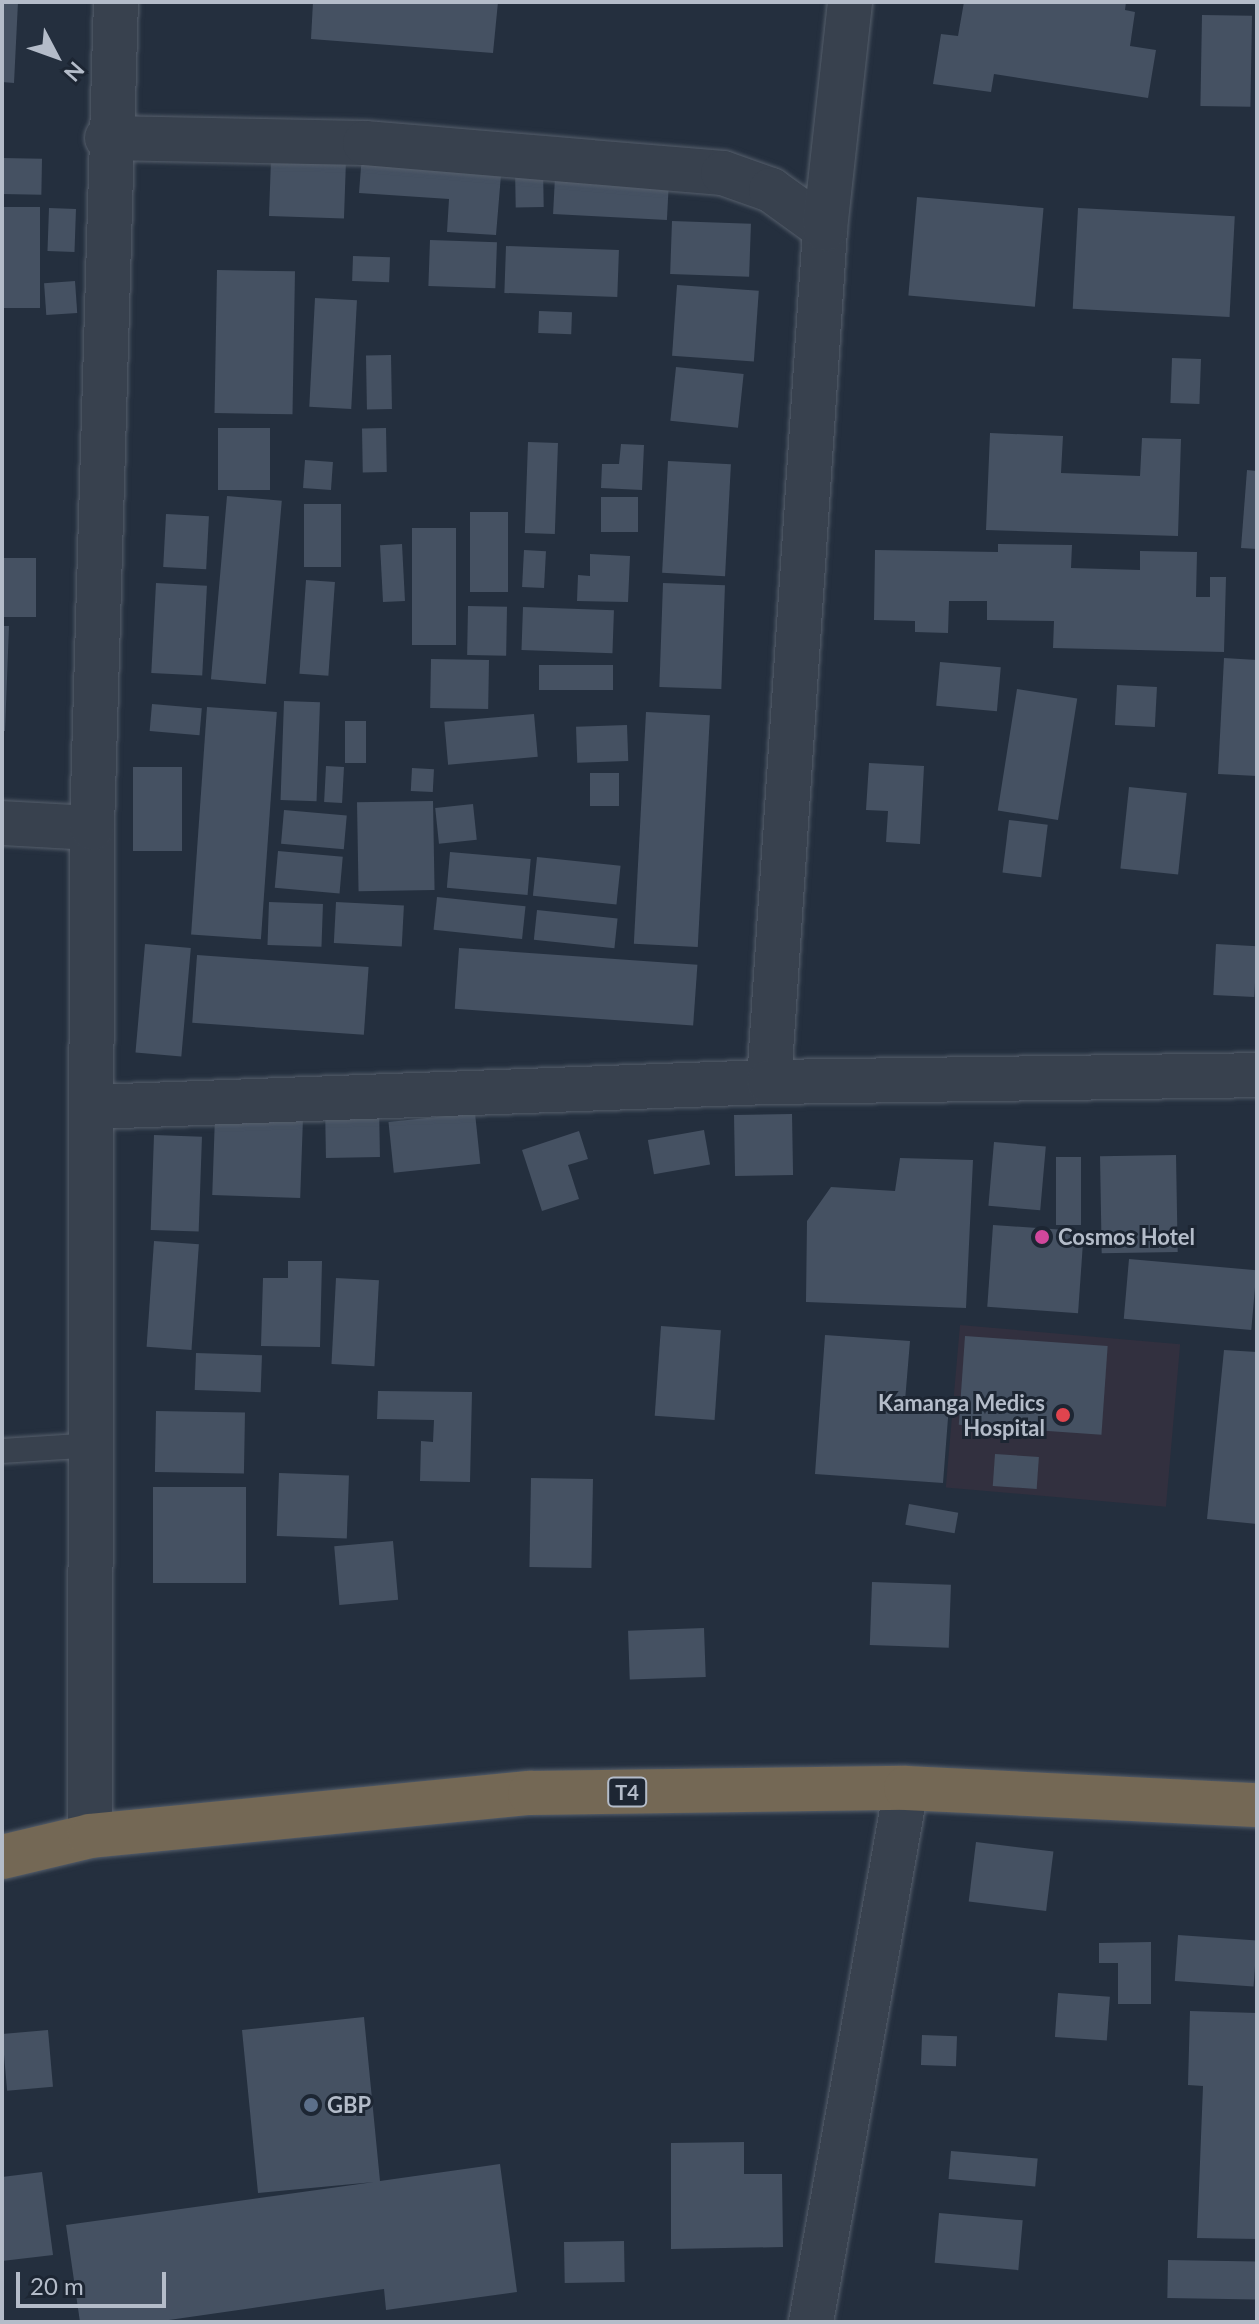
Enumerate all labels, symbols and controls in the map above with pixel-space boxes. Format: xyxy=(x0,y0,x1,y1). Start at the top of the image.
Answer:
north arrow xyxy=(16,16,96,96)
text: N xyxy=(59,57,90,87)
place label: Cosmos Hotel xyxy=(1058,1224,1195,1250)
marker: Cosmos Hotel xyxy=(1033,1228,1051,1246)
place label: Kamanga Medics Hospital xyxy=(878,1389,1045,1440)
marker: Kamanga Medics Hospital xyxy=(1052,1404,1074,1426)
road number: T4 xyxy=(607,1776,647,1808)
place label: GBP xyxy=(327,2092,371,2118)
marker: GBP xyxy=(302,2096,320,2114)
scale bar xyxy=(20,2256,170,2306)
text: 20 m xyxy=(30,2271,84,2300)

